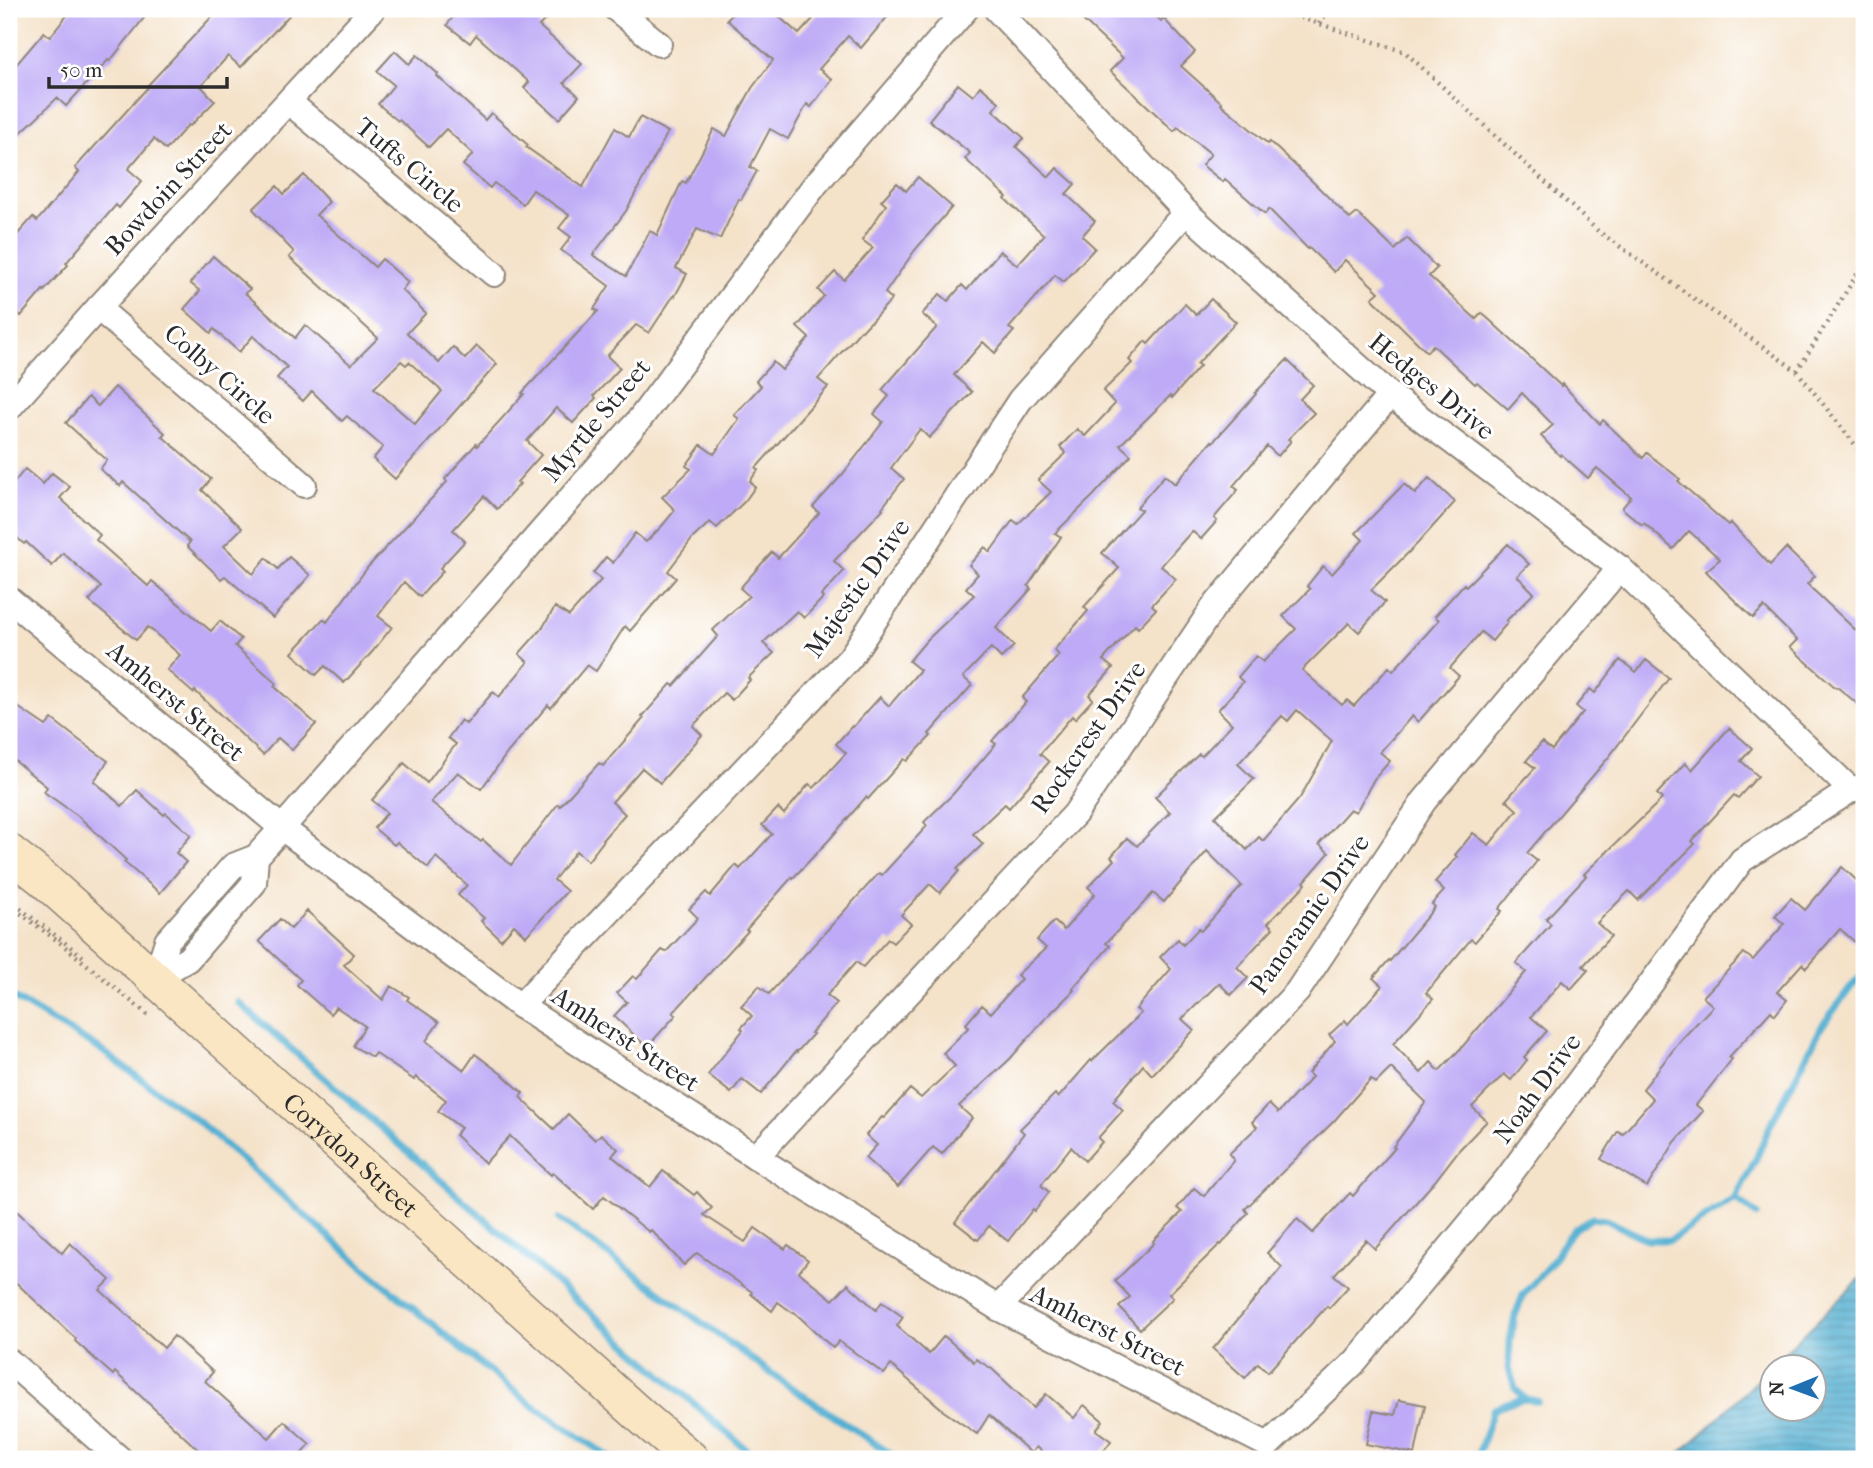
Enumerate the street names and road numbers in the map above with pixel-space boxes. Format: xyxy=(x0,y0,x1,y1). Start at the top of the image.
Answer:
street label: Tufts Circle xyxy=(349,111,470,220)
street label: Bowdoin Street xyxy=(98,114,239,262)
street label: Colby Circle xyxy=(158,318,282,431)
street label: Hedges Drive xyxy=(1363,326,1501,447)
street label: Myrtle Street xyxy=(536,352,657,488)
street label: Majestic Drive xyxy=(798,513,917,664)
street label: Amherst Street xyxy=(100,634,251,768)
street label: Rockcrest Drive xyxy=(1024,655,1153,820)
street label: Panoramic Drive xyxy=(1243,828,1376,1000)
street label: Amherst Street xyxy=(545,980,706,1099)
street label: Noah Drive xyxy=(1487,1027,1588,1149)
street label: Corydon Street xyxy=(277,1087,425,1225)
street label: Amherst Street xyxy=(1024,1278,1191,1383)

